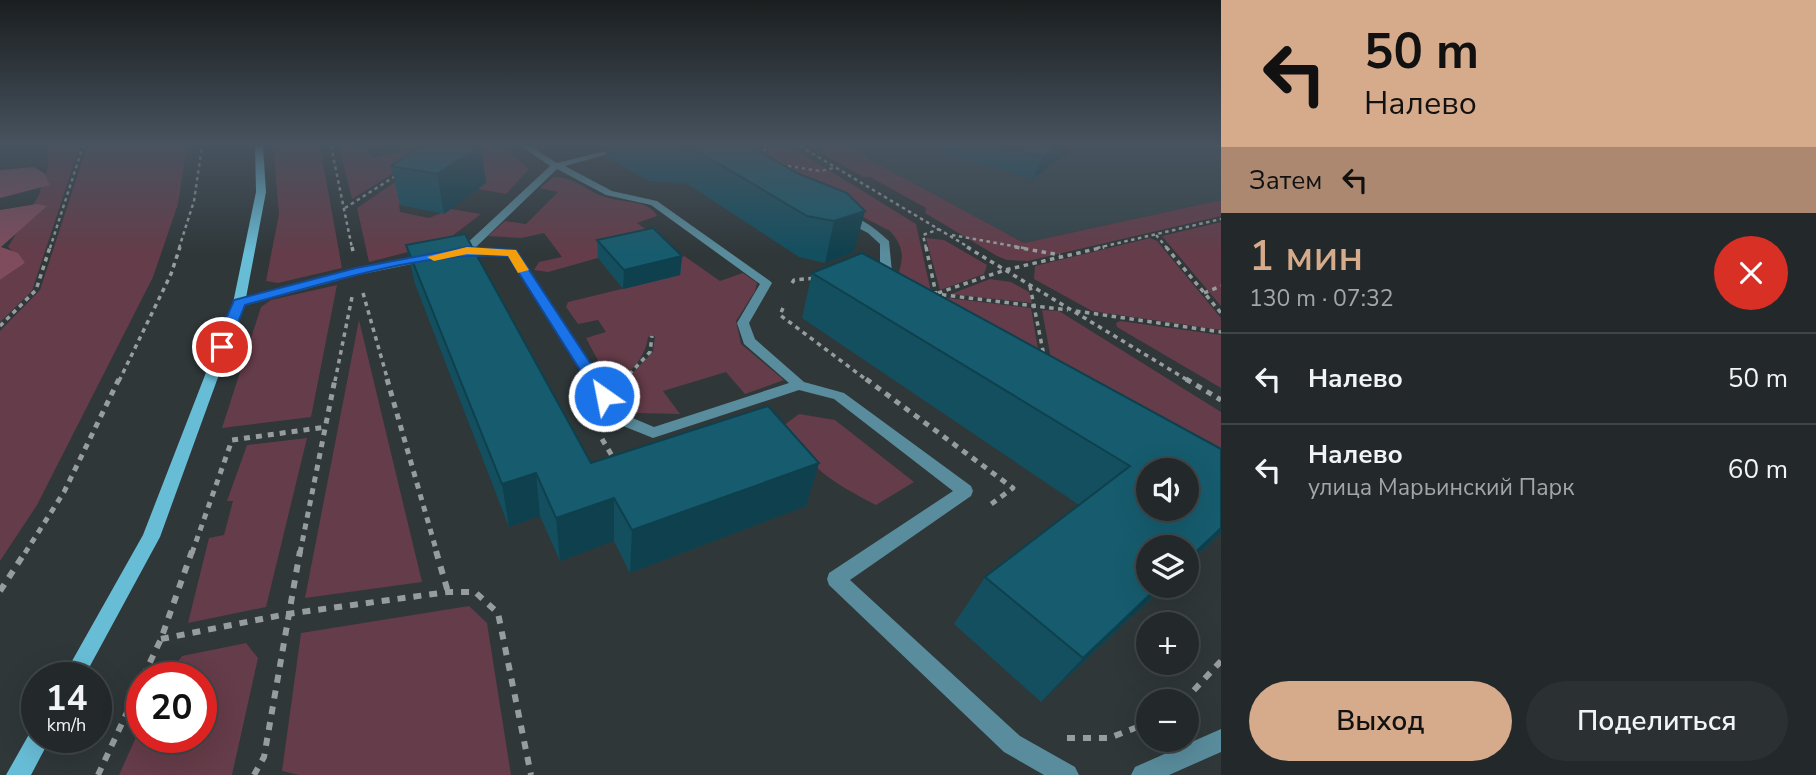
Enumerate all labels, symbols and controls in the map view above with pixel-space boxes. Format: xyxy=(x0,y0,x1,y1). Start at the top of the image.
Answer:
text: 50 m xyxy=(1364,18,1479,85)
icon: left xyxy=(1249,28,1340,119)
text: Налево xyxy=(1364,82,1477,125)
icon: left xyxy=(1336,161,1374,199)
text: Затем xyxy=(1249,163,1322,198)
text: 1 мин xyxy=(1249,228,1363,285)
button: close xyxy=(1714,236,1788,310)
text: 130 m · 07:32 xyxy=(1249,283,1394,314)
pin xyxy=(192,317,252,377)
icon: arrive xyxy=(203,328,241,366)
position arrow xyxy=(567,359,641,433)
icon: left xyxy=(1249,360,1287,398)
text: Налево xyxy=(1308,361,1403,396)
text: 50 m xyxy=(1728,361,1788,396)
text: Налево xyxy=(1308,437,1403,472)
icon: left xyxy=(1249,451,1287,489)
text: 60 m xyxy=(1728,452,1788,487)
map controls xyxy=(1136,458,1199,752)
button: sound xyxy=(1136,458,1199,521)
text: улица Марьинский Парк xyxy=(1308,472,1574,503)
button: layers xyxy=(1136,535,1199,598)
button: + xyxy=(1136,612,1199,675)
speed limit sign: 20 xyxy=(126,662,217,753)
text: 14 xyxy=(45,675,88,722)
button: Выход xyxy=(1249,681,1512,761)
button: Поделиться xyxy=(1526,681,1788,761)
button: − xyxy=(1136,689,1199,752)
text: km/h xyxy=(47,713,86,737)

